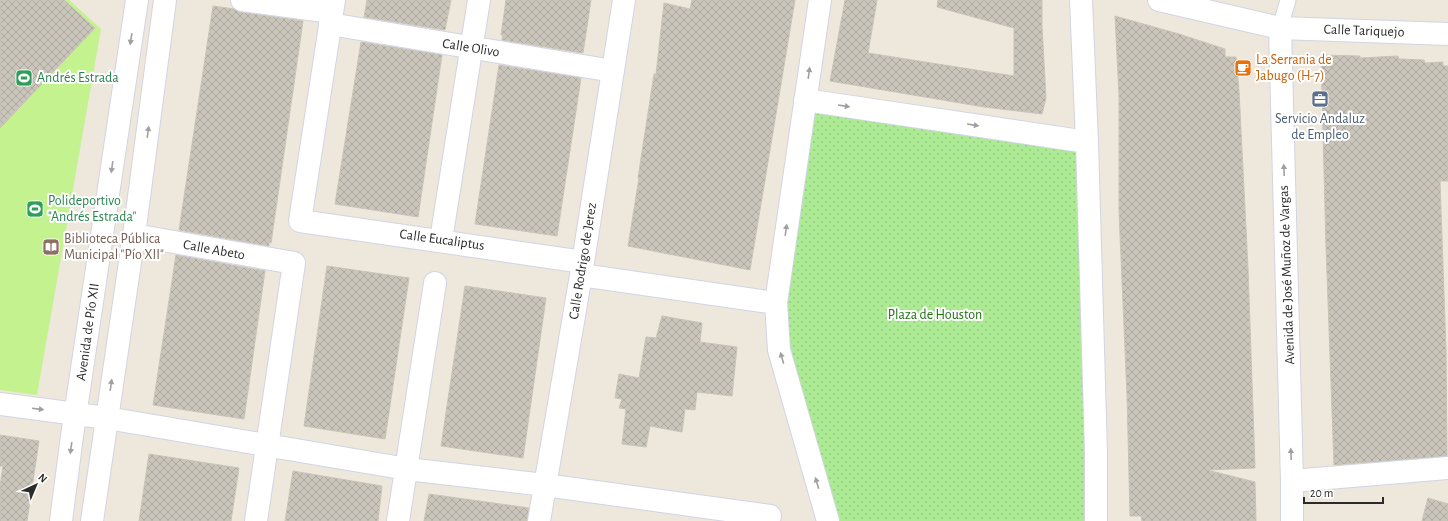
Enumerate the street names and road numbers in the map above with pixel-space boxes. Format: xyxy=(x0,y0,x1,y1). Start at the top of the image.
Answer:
street label: Calle Tariquejo xyxy=(1323,23,1405,39)
street label: Calle Olivo xyxy=(441,37,501,59)
street label: Avenida de José Muñoz de Vargas xyxy=(1277,185,1297,365)
street label: Calle Rodrigo de Jerez xyxy=(567,201,599,320)
street label: Calle Eucaliptus xyxy=(399,227,485,253)
street label: Calle Abeto xyxy=(182,238,246,262)
street label: Avenida de Pío XII xyxy=(74,282,102,382)

